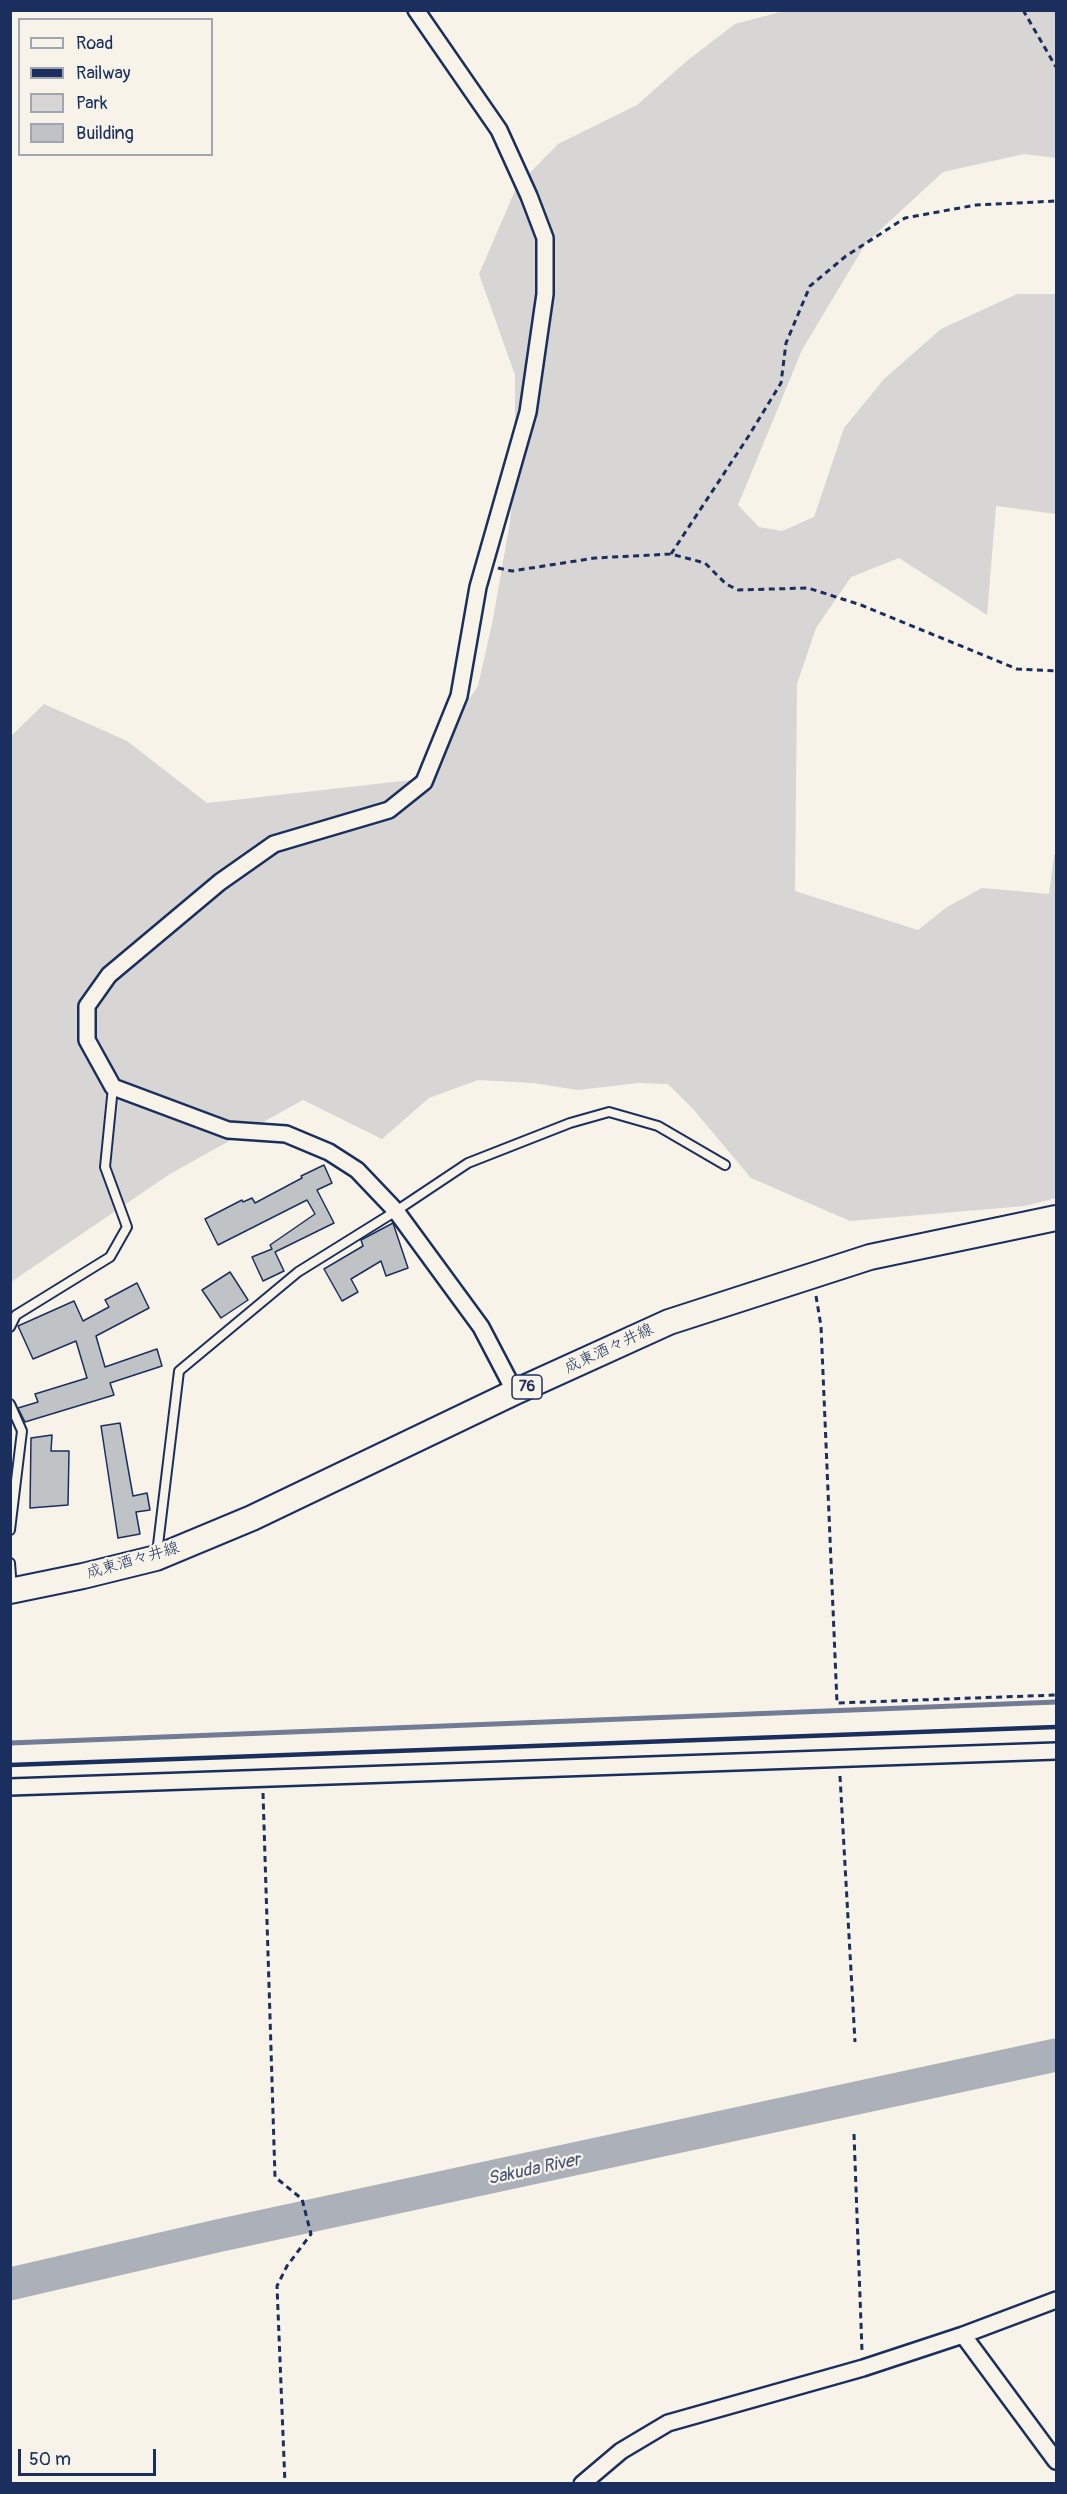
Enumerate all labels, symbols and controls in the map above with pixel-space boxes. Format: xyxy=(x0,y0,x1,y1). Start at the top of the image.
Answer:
legend xyxy=(18,18,213,156)
text: Road xyxy=(76,32,113,55)
text: Railway xyxy=(76,62,131,85)
text: Park xyxy=(76,92,108,115)
text: Building xyxy=(76,122,134,145)
street label: 成東酒々井線 xyxy=(561,1320,657,1378)
road number: 76 xyxy=(512,1375,542,1399)
street label: 成東酒々井線 xyxy=(84,1539,182,1583)
water label: Sakuda River xyxy=(486,2150,582,2190)
scale bar xyxy=(21,2437,159,2475)
text: 50 m xyxy=(29,2448,71,2471)

